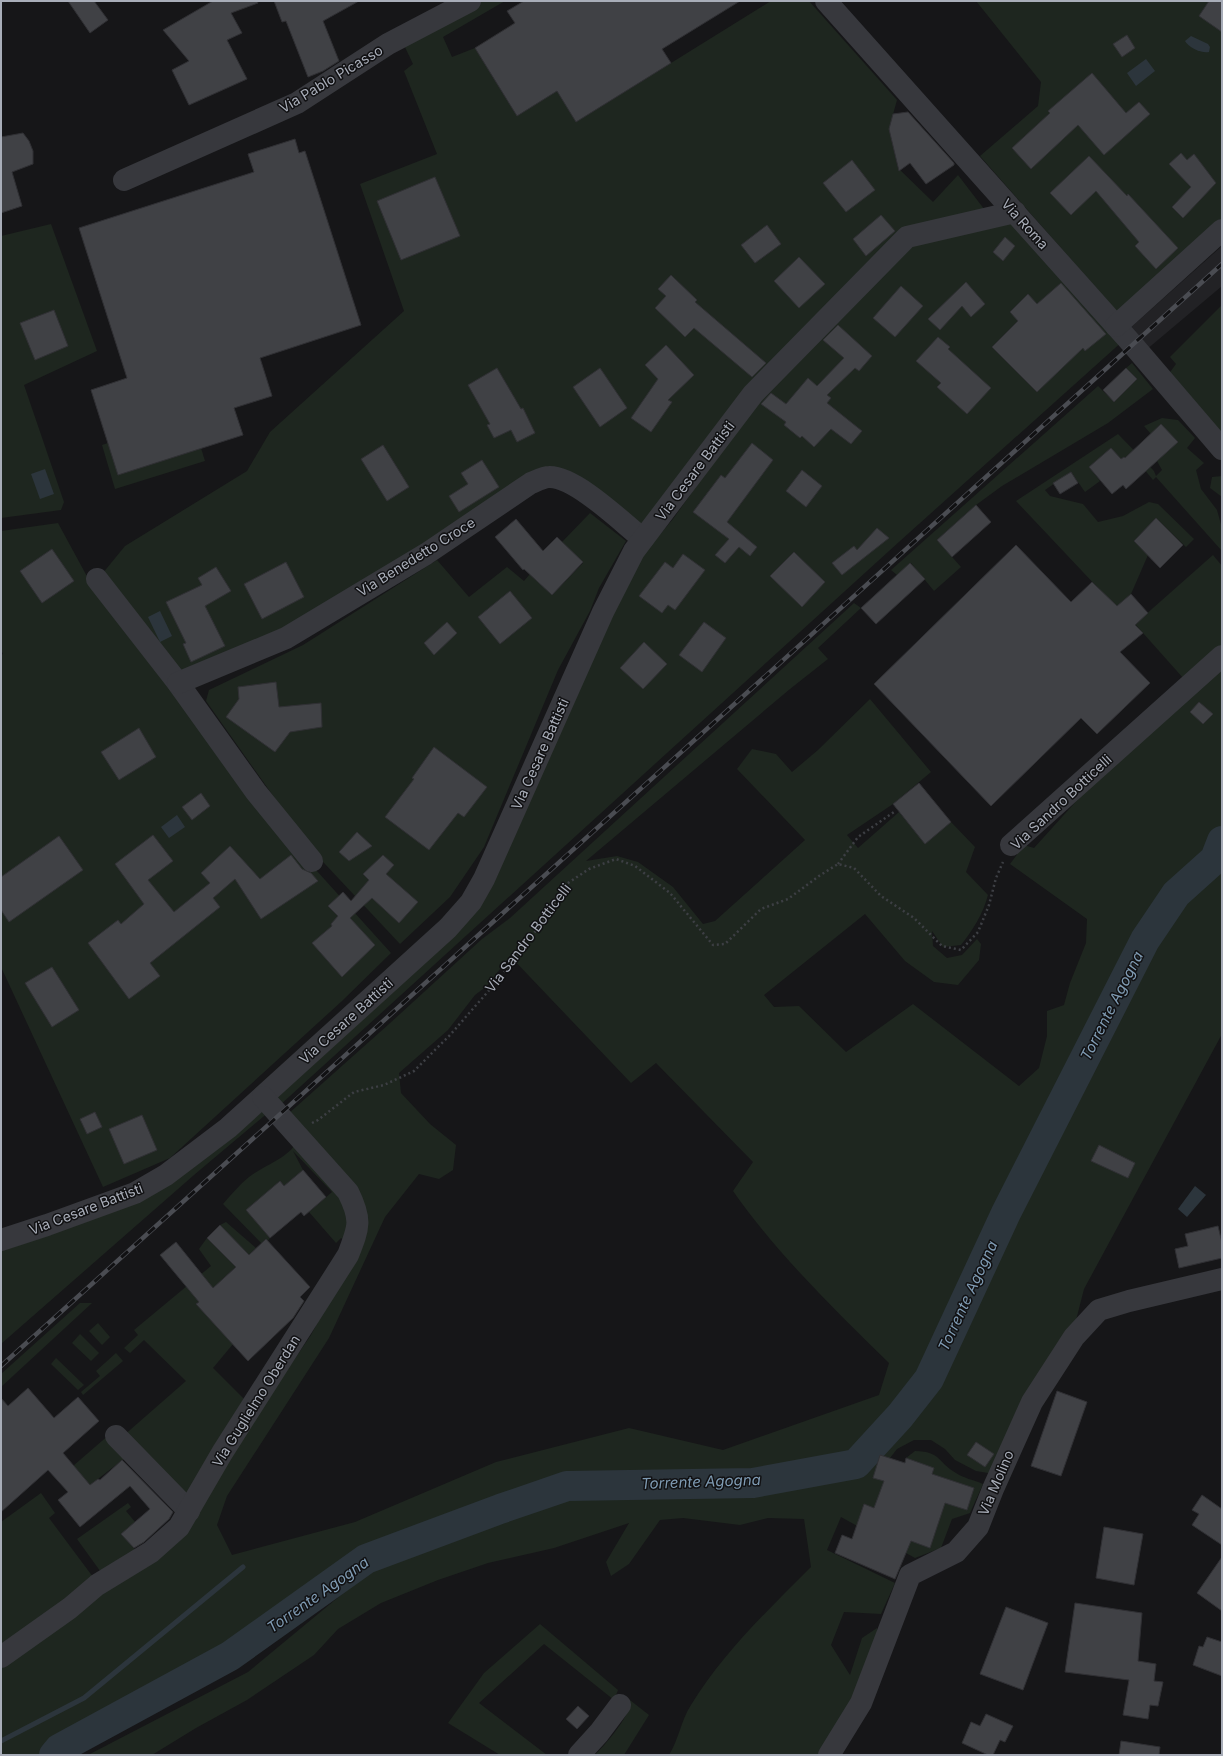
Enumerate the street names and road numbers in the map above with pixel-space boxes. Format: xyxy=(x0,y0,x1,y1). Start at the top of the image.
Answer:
street label: Via Pablo Picasso xyxy=(276,41,385,116)
street label: Via Roma xyxy=(998,195,1052,252)
street label: Via Cesare Battisti xyxy=(652,418,738,524)
street label: Via Benedetto Croce xyxy=(353,513,478,600)
street label: Via Cesare Battisti xyxy=(507,695,572,812)
street label: Via Sandro Botticelli xyxy=(1007,750,1115,853)
street label: Via Sandro Botticelli xyxy=(481,880,574,996)
street label: Via Cesare Battisti xyxy=(295,974,396,1067)
street label: Via Cesare Battisti xyxy=(27,1179,145,1238)
street label: Via Guglielmo Oberdan xyxy=(208,1332,303,1470)
street label: Via Molino xyxy=(974,1448,1017,1518)

